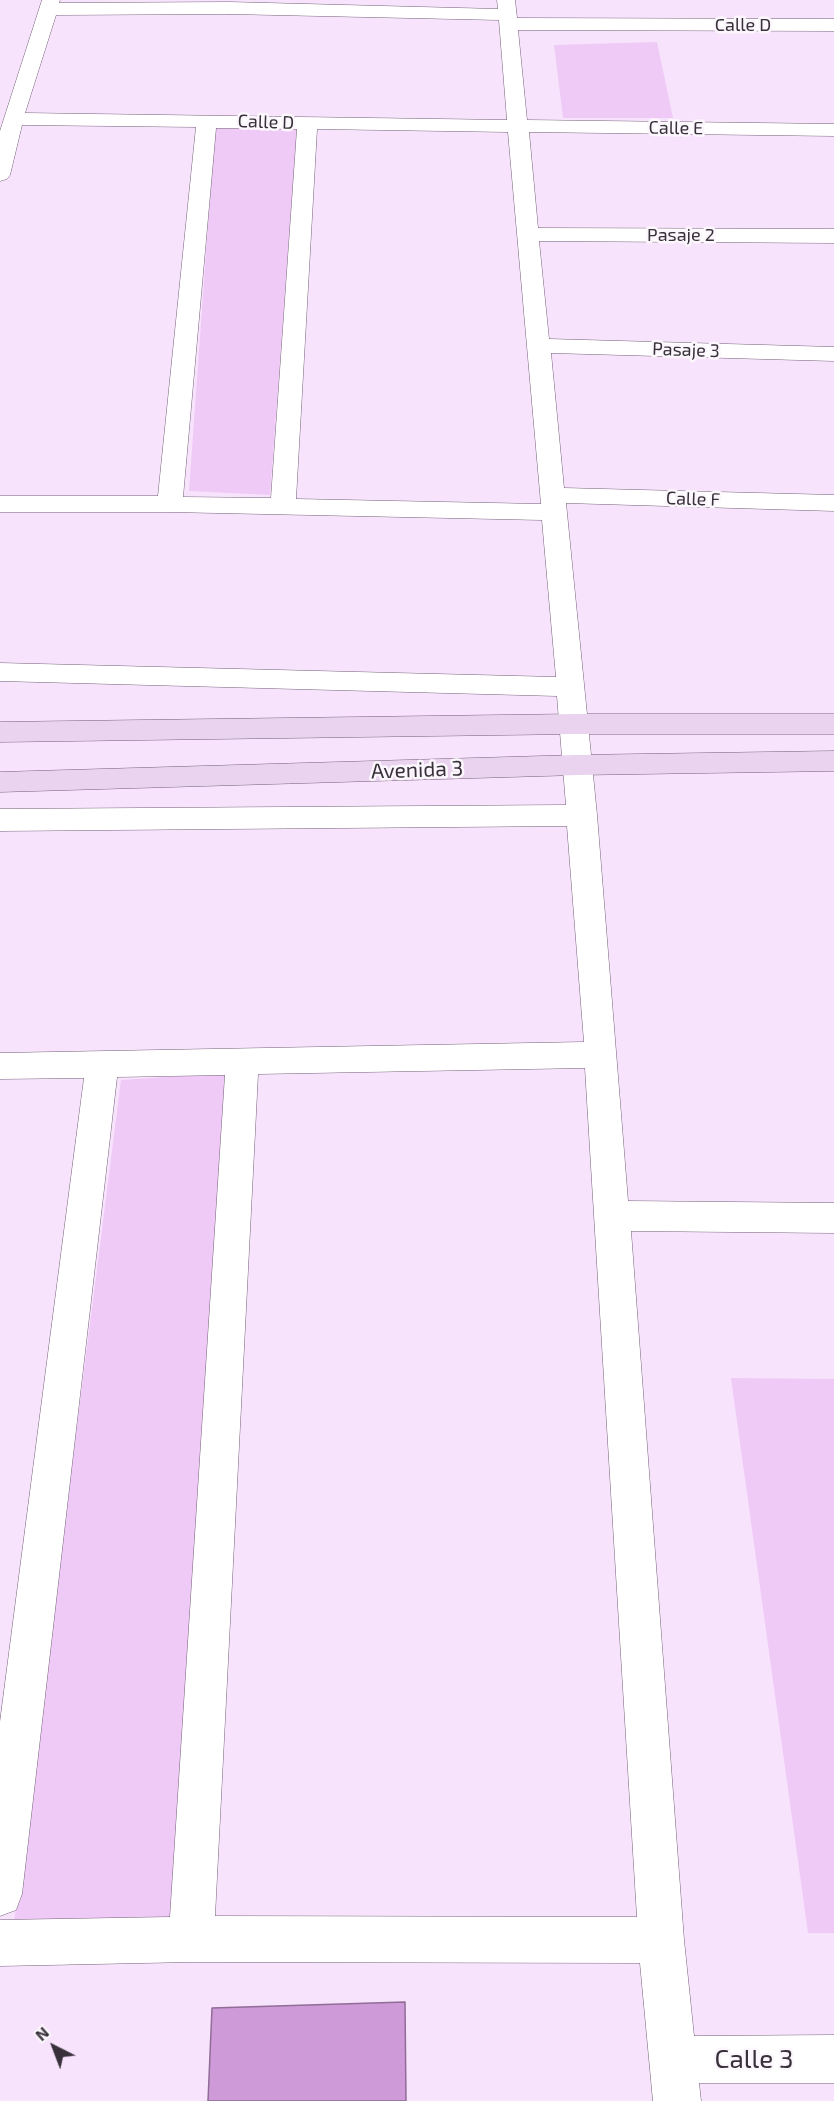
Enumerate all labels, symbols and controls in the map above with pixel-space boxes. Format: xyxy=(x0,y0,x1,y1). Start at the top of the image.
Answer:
street label: Calle D xyxy=(715,14,771,36)
street label: Calle D xyxy=(237,110,295,134)
street label: Calle E xyxy=(649,117,703,139)
street label: Pasaje 2 xyxy=(647,224,715,246)
street label: Pasaje 3 xyxy=(652,338,720,362)
street label: Calle F xyxy=(666,487,720,511)
street label: Avenida 3 xyxy=(370,756,464,784)
north arrow xyxy=(24,2017,84,2077)
text: N xyxy=(31,2022,52,2044)
street label: Calle 3 xyxy=(715,2043,793,2075)

